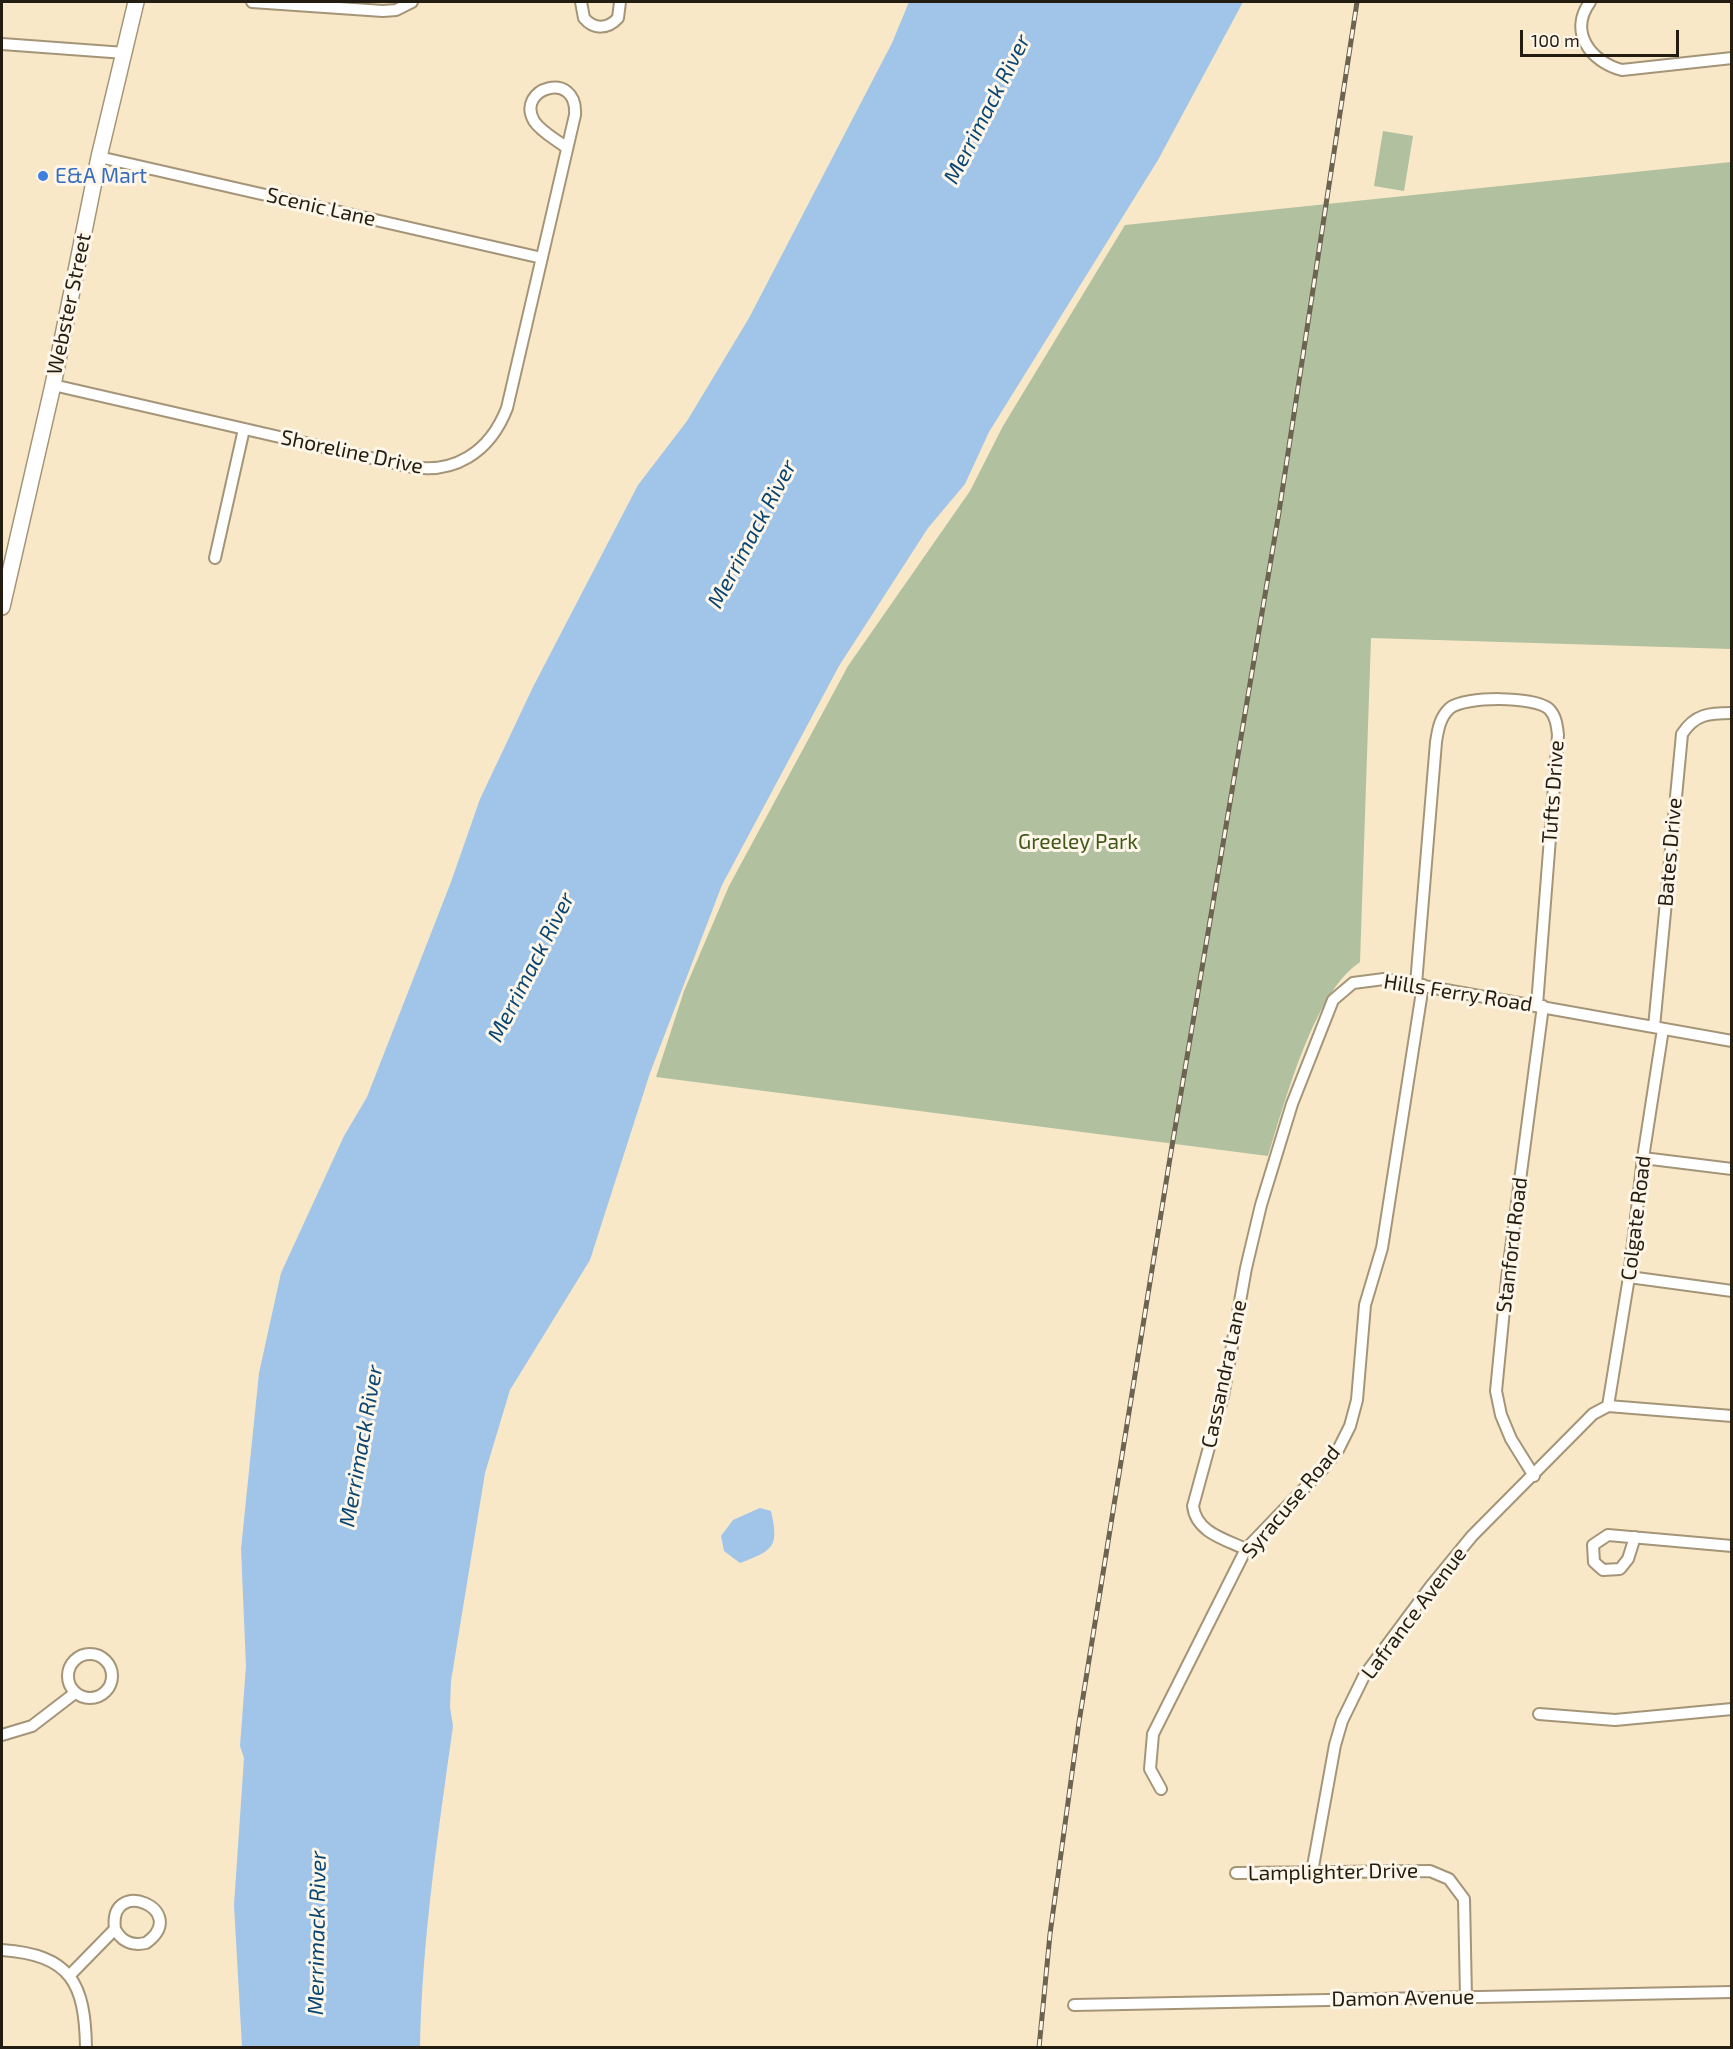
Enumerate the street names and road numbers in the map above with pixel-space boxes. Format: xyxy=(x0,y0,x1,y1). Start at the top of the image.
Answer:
street label: Scenic Lane xyxy=(264,182,378,232)
street label: Webster Street xyxy=(42,231,96,377)
street label: Shoreline Drive xyxy=(279,425,425,479)
street label: Tufts Drive xyxy=(1537,740,1569,844)
street label: Bates Drive xyxy=(1653,797,1687,907)
street label: Hills Ferry Road xyxy=(1382,969,1534,1017)
street label: Colgate Road xyxy=(1616,1154,1656,1282)
street label: Stanford Road xyxy=(1491,1176,1533,1314)
street label: Cassandra Lane xyxy=(1196,1298,1252,1450)
street label: Syracuse Road xyxy=(1236,1440,1346,1564)
street label: Lafrance Avenue xyxy=(1356,1542,1472,1684)
street label: Lamplighter Drive xyxy=(1248,1858,1418,1886)
street label: Damon Avenue xyxy=(1331,1984,1475,2012)

